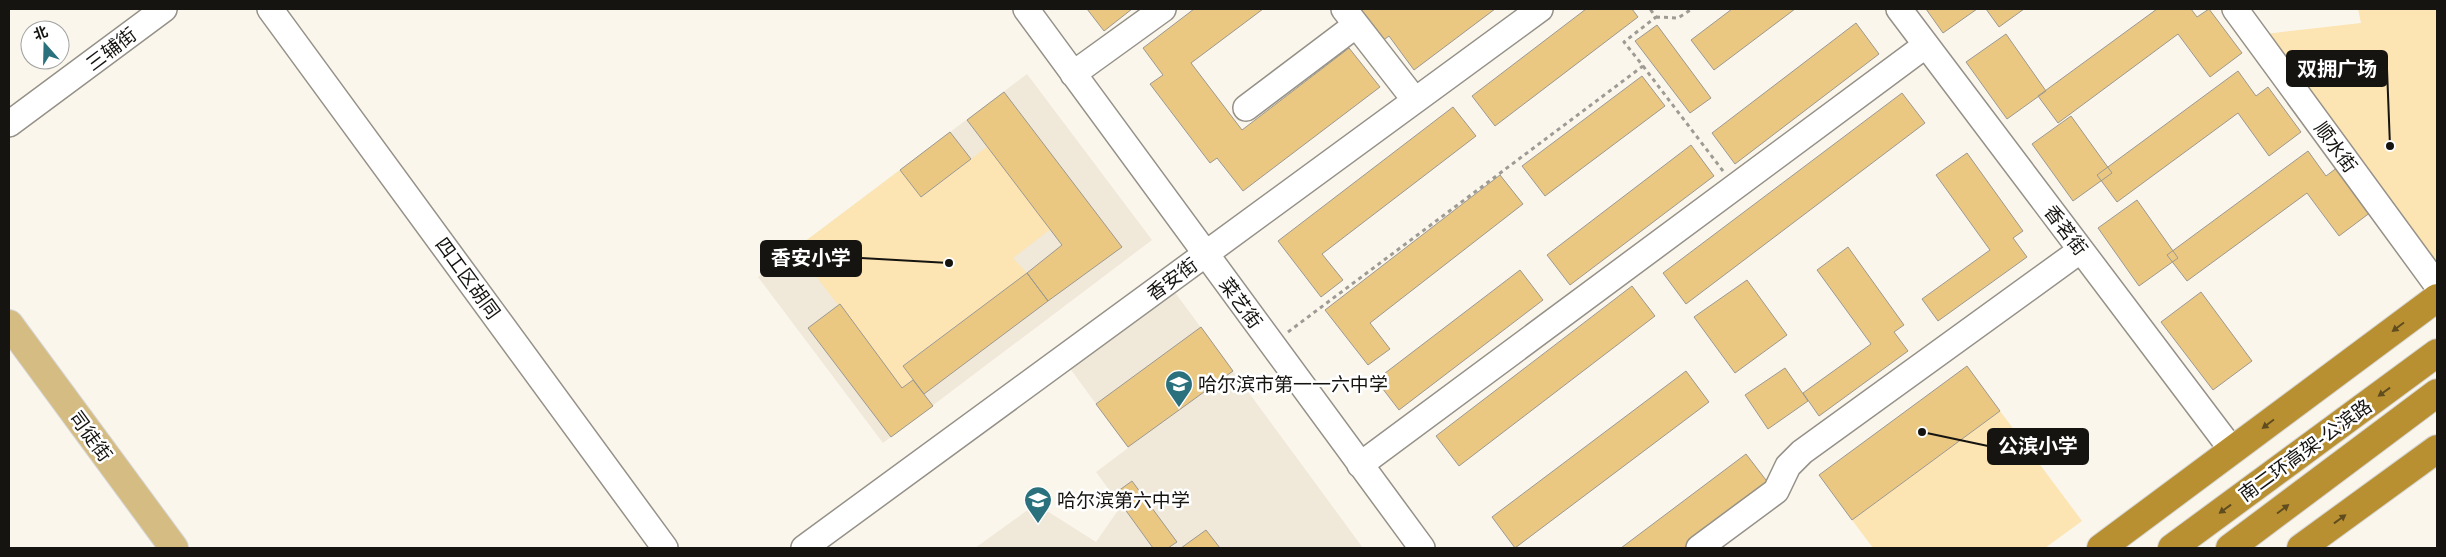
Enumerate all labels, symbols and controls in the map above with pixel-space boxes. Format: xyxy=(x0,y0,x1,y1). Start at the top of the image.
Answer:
north arrow xyxy=(20,20,70,70)
text: 北 xyxy=(31,23,50,44)
street label: 三辅街 xyxy=(82,23,142,77)
callout: 双拥广场 xyxy=(2287,51,2387,86)
text: 双拥广场 xyxy=(2297,57,2377,82)
street label: 顺水街 xyxy=(2309,117,2362,178)
street label: 香茗街 xyxy=(2038,201,2092,261)
street label: 四工区胡同 xyxy=(430,233,505,324)
callout: 香安小学 xyxy=(761,241,861,276)
text: 香安小学 xyxy=(771,246,851,271)
street label: 香安街 xyxy=(1142,253,1203,306)
street label: 菜艺街 xyxy=(1214,273,1267,334)
one-way arrow xyxy=(2391,322,2405,332)
school or university icon: 哈尔滨市第一一六中学 xyxy=(1164,369,1194,408)
place label: 哈尔滨市第一一六中学 xyxy=(1198,373,1388,397)
one-way arrow xyxy=(2377,387,2391,397)
street label: 南二环高架-公滨路 xyxy=(2234,394,2377,507)
street label: 司徒街 xyxy=(64,406,117,467)
one-way arrow xyxy=(2261,419,2275,429)
callout: 公滨小学 xyxy=(1988,429,2088,464)
text: 公滨小学 xyxy=(1998,434,2078,459)
school or university icon: 哈尔滨第六中学 xyxy=(1023,485,1053,524)
place label: 哈尔滨第六中学 xyxy=(1057,489,1190,513)
one-way arrow xyxy=(2276,503,2289,514)
one-way arrow xyxy=(2218,504,2232,514)
one-way arrow xyxy=(2333,514,2346,525)

